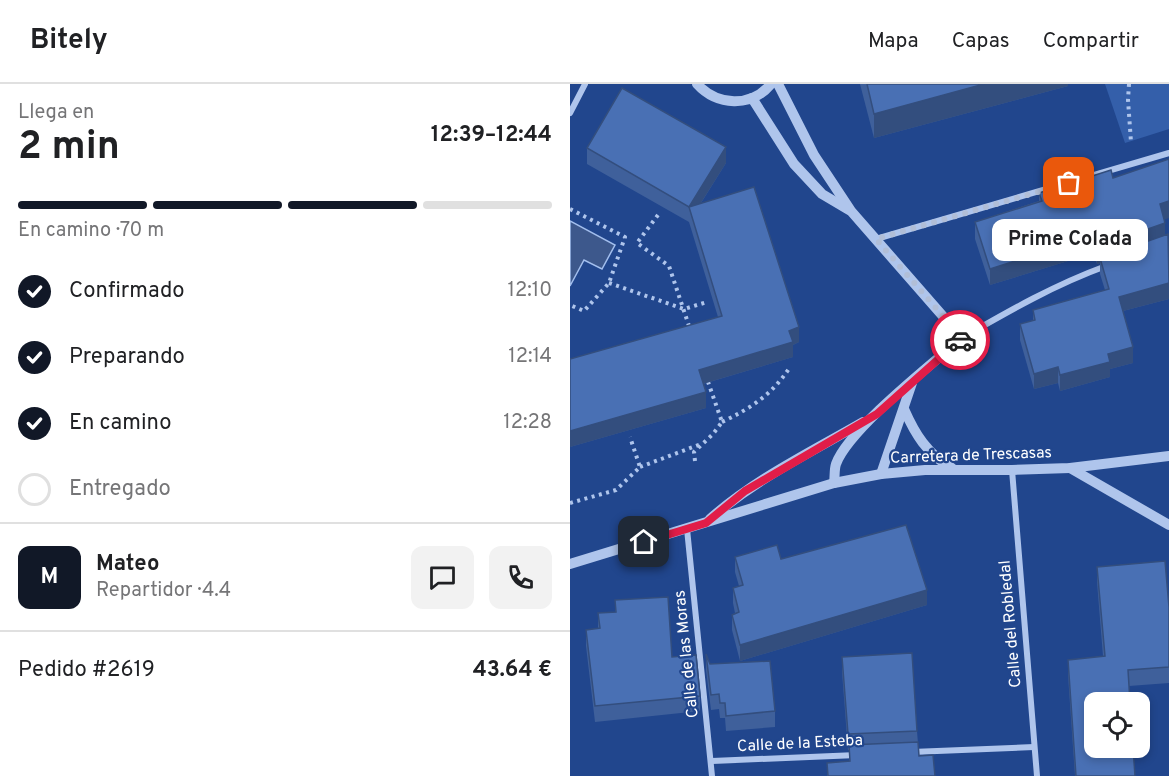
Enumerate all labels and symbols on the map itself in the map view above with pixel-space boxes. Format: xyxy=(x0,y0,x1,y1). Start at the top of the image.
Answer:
pin xyxy=(1043,157,1094,208)
callout: Prime Colada xyxy=(991,219,1147,261)
courier xyxy=(930,310,990,370)
street label: Carretera de Trescasas xyxy=(890,443,1052,469)
pin xyxy=(618,516,669,567)
street label: Calle del Robledal xyxy=(995,559,1027,689)
street label: Calle de las Moras xyxy=(670,589,704,719)
street label: Calle de la Esteba xyxy=(737,731,863,757)

